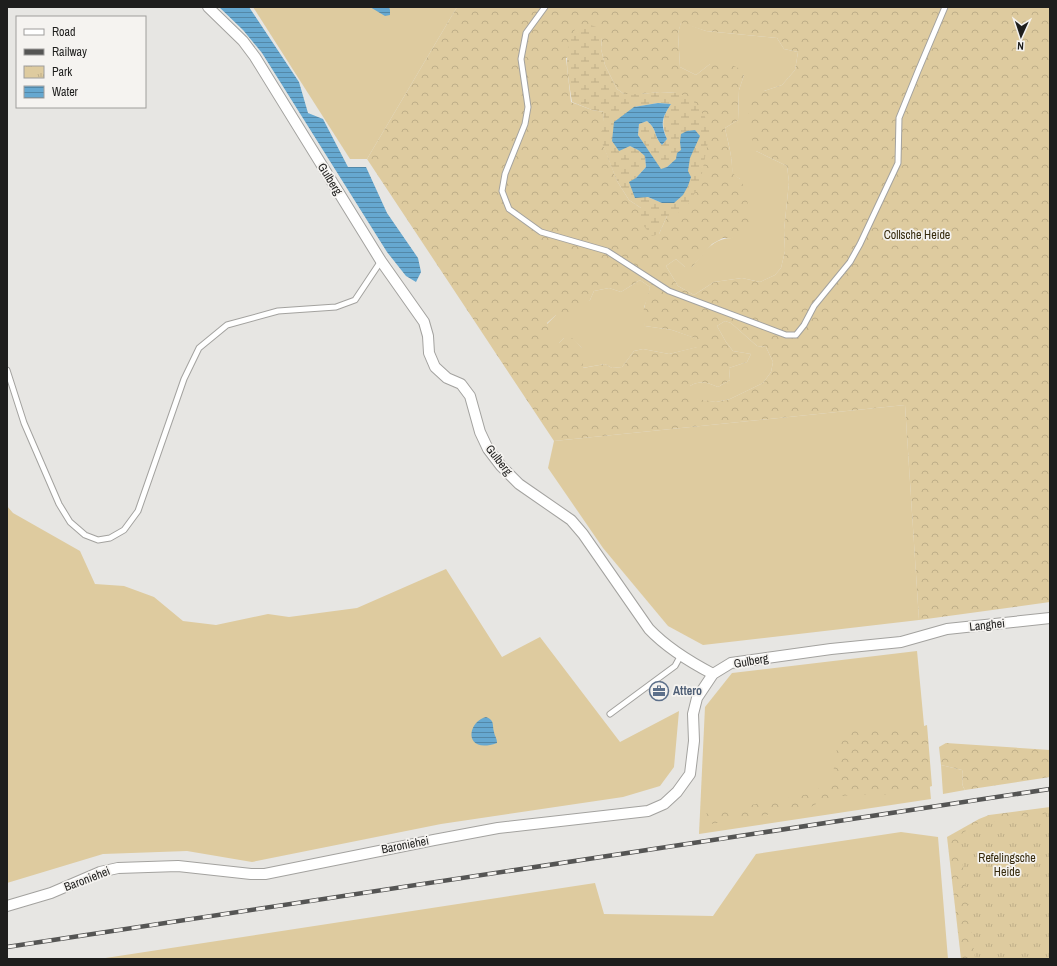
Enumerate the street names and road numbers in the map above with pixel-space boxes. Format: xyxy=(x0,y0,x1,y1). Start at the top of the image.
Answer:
street label: Gulberg xyxy=(314,160,346,199)
street label: Gulberg xyxy=(482,441,516,479)
street label: Langhei xyxy=(968,615,1006,635)
street label: Gulberg xyxy=(732,650,770,672)
street label: Baroniehei xyxy=(380,833,430,857)
street label: Baroniehei xyxy=(62,863,112,895)

